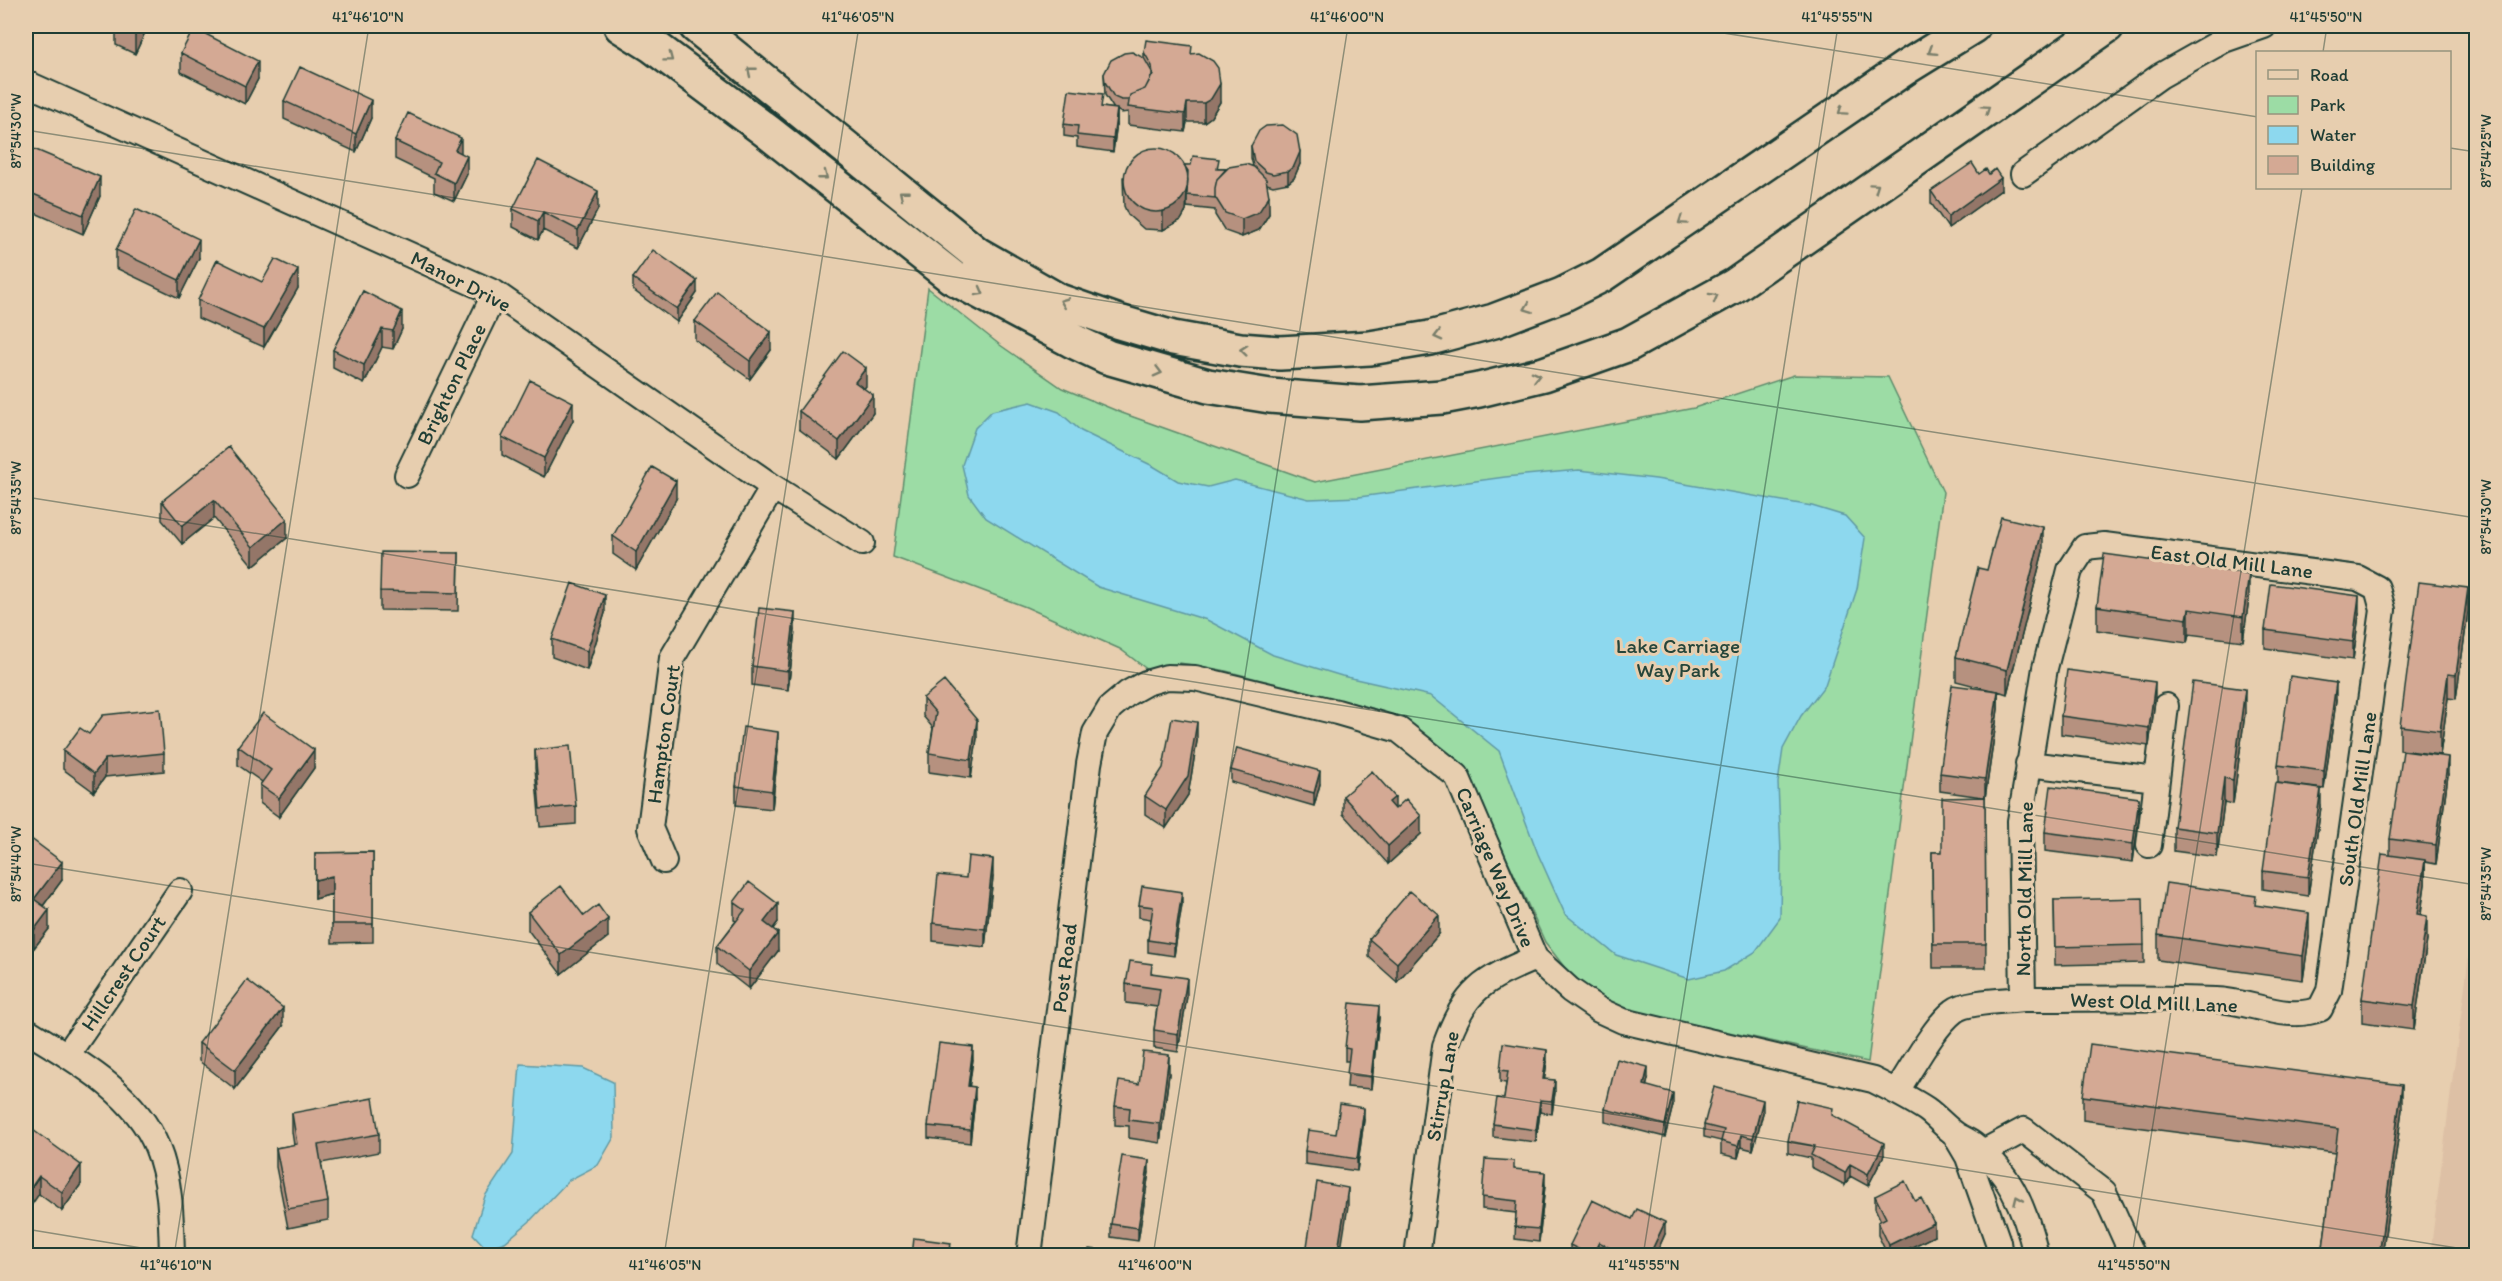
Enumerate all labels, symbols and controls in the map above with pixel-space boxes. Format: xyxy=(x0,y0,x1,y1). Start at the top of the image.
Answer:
text: 41°46'10"N xyxy=(332,8,404,26)
text: 41°46'05"N xyxy=(822,8,894,26)
text: 41°46'00"N xyxy=(1310,8,1384,26)
text: 41°45'55"N xyxy=(1801,8,1873,26)
text: 41°45'50"N xyxy=(2290,8,2362,26)
one-way arrow xyxy=(1928,44,1938,56)
one-way arrow xyxy=(662,51,673,62)
legend xyxy=(2256,51,2451,189)
text: Road xyxy=(2310,64,2349,86)
one-way arrow xyxy=(747,67,758,78)
text: 87°54'30"W xyxy=(7,93,25,169)
text: Park xyxy=(2310,94,2345,116)
one-way arrow xyxy=(1838,104,1849,115)
one-way arrow xyxy=(1980,105,1991,116)
text: 87°54'25"W xyxy=(2477,114,2495,188)
text: Water xyxy=(2310,124,2356,146)
text: Building xyxy=(2310,154,2376,176)
one-way arrow xyxy=(818,169,829,180)
one-way arrow xyxy=(1868,183,1879,194)
one-way arrow xyxy=(899,190,910,201)
one-way arrow xyxy=(1677,214,1688,225)
street label: Manor Drive xyxy=(407,245,515,317)
one-way arrow xyxy=(974,285,985,297)
one-way arrow xyxy=(1707,293,1718,304)
one-way arrow xyxy=(1059,297,1070,309)
one-way arrow xyxy=(1523,301,1534,313)
street label: Brighton Place xyxy=(411,319,491,449)
one-way arrow xyxy=(1433,329,1443,342)
one-way arrow xyxy=(1239,344,1248,357)
one-way arrow xyxy=(1152,365,1162,378)
one-way arrow xyxy=(1531,370,1541,383)
text: 87°54'35"W xyxy=(7,461,25,535)
text: 87°54'30"W xyxy=(2477,479,2495,555)
street label: East Old Mill Lane xyxy=(2149,539,2315,583)
park label: Lake Carriage Way Park xyxy=(1616,633,1740,682)
street label: Hampton Court xyxy=(641,663,685,805)
street label: South Old Mill Lane xyxy=(2332,710,2382,888)
street label: Carriage Way Drive xyxy=(1451,783,1541,951)
street label: North Old Mill Lane xyxy=(2010,801,2038,977)
text: 87°54'40"W xyxy=(7,826,25,902)
text: 87°54'35"W xyxy=(2477,847,2495,921)
street label: Hillcrest Court xyxy=(75,910,171,1035)
street label: Post Road xyxy=(1046,921,1082,1014)
street label: West Old Mill Lane xyxy=(2070,987,2238,1017)
street label: Stirrup Lane xyxy=(1420,1029,1464,1143)
one-way arrow xyxy=(2013,1195,2025,1206)
text: 41°46'10"N xyxy=(140,1256,212,1274)
text: 41°46'05"N xyxy=(629,1256,701,1274)
text: 41°46'00"N xyxy=(1118,1256,1192,1274)
text: 41°45'55"N xyxy=(1608,1256,1680,1274)
text: 41°45'50"N xyxy=(2098,1256,2170,1274)

